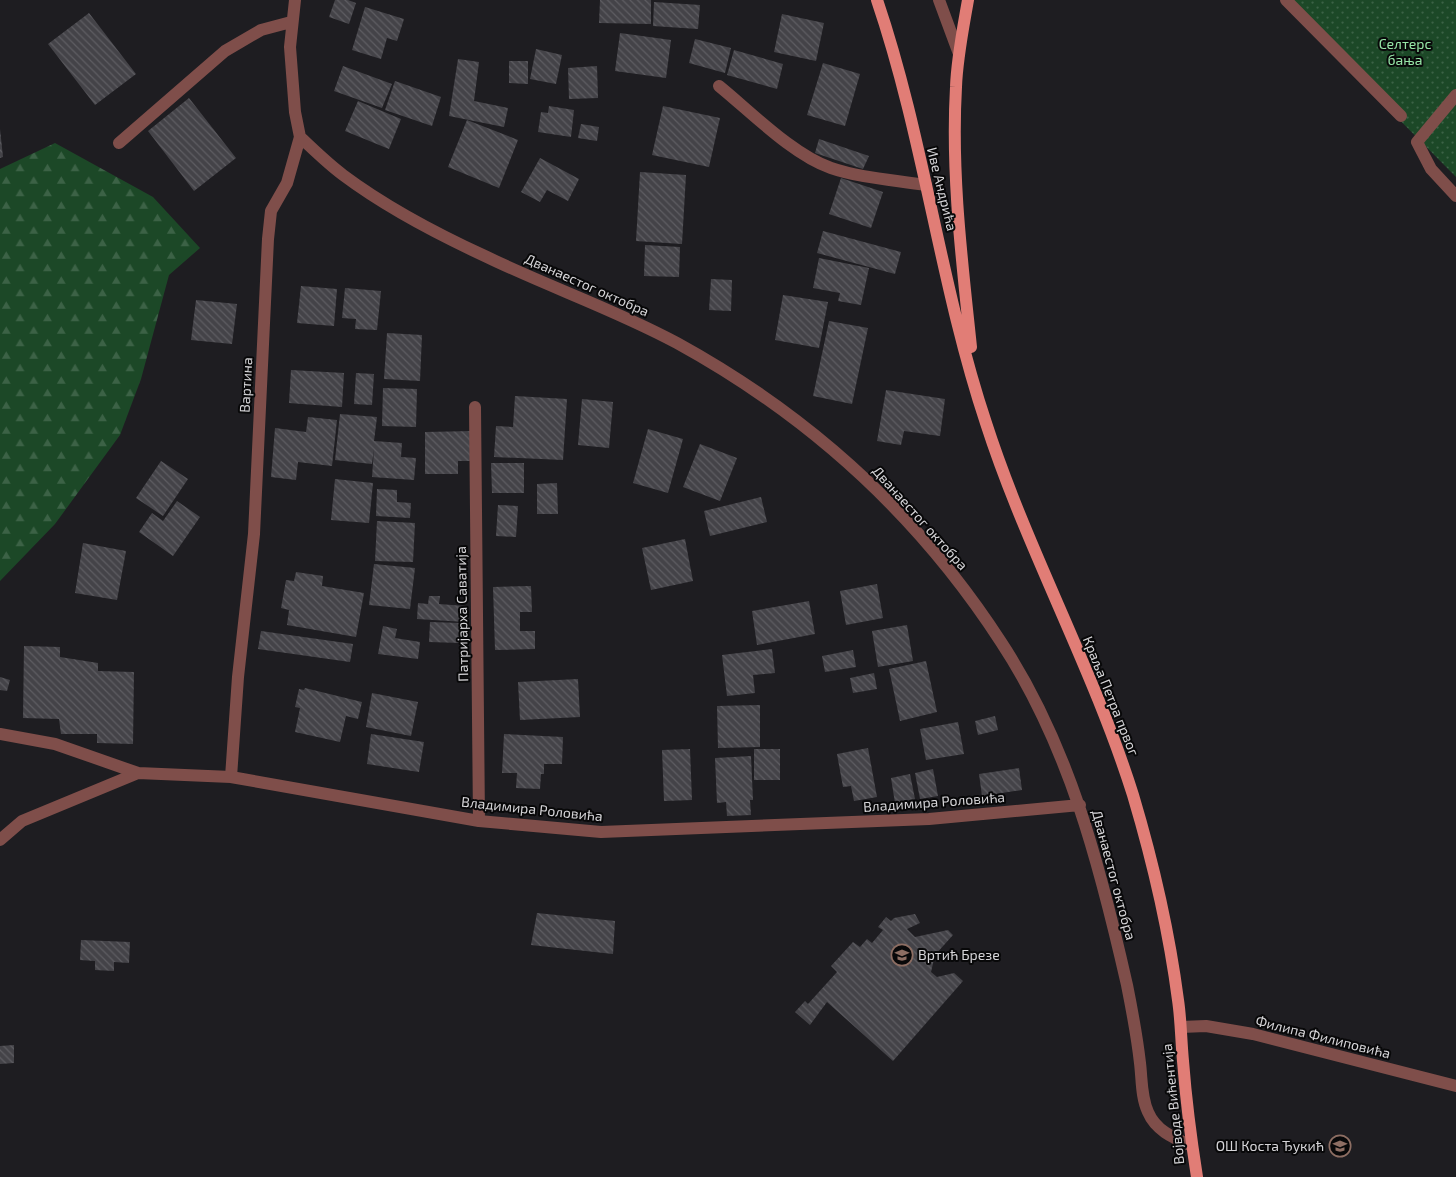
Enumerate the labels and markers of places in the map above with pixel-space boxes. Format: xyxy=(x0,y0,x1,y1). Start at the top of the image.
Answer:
school or university icon: Вртић Брезе xyxy=(890,943,914,967)
place label: Вртић Брезе xyxy=(918,946,1000,963)
school or university icon: ОШ Коста Ђукић xyxy=(1328,1134,1352,1158)
place label: ОШ Коста Ђукић xyxy=(1216,1137,1324,1154)

